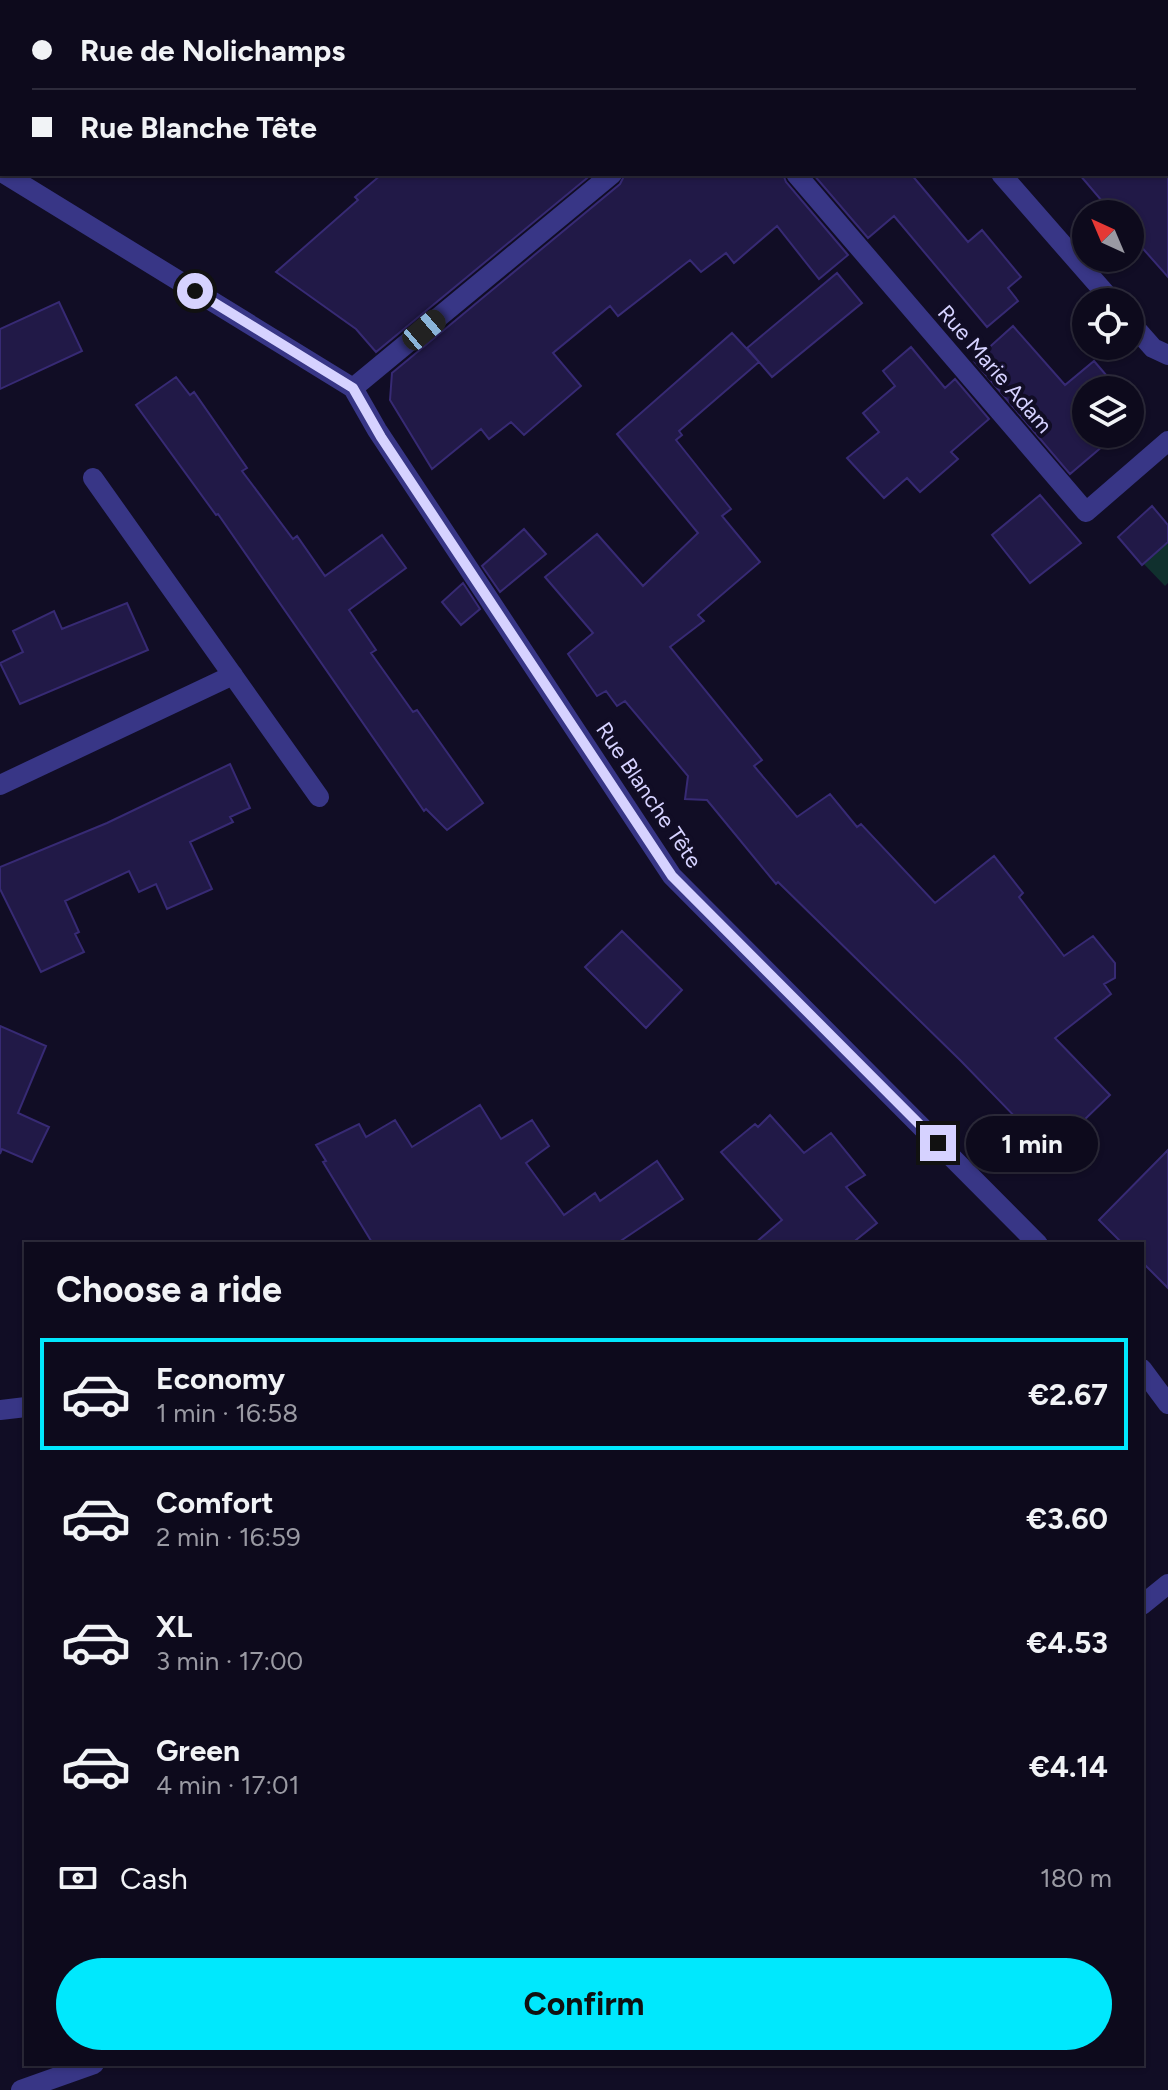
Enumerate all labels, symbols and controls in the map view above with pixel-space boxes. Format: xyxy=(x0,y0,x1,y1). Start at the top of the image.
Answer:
text: Rue de Nolichamps xyxy=(80,32,345,69)
text: Rue Blanche Tête xyxy=(80,109,317,146)
north arrow xyxy=(1072,200,1144,272)
map controls xyxy=(1072,200,1144,448)
route start xyxy=(177,273,213,309)
button: locate xyxy=(1072,288,1144,360)
street label: Rue Marie Adam xyxy=(932,299,1058,439)
car xyxy=(398,305,450,355)
button: layers xyxy=(1072,376,1144,448)
street label: Rue Blanche Tête xyxy=(590,717,708,873)
callout: 1 min xyxy=(966,1115,1098,1171)
route end xyxy=(920,1125,956,1161)
text: 1 min xyxy=(1001,1128,1063,1160)
text: Choose a ride xyxy=(56,1268,282,1311)
icon: car xyxy=(60,1358,132,1430)
text: Economy xyxy=(156,1360,285,1397)
text: €2.67 xyxy=(1028,1376,1108,1413)
text: 1 min · 16:58 xyxy=(156,1397,298,1429)
icon: car xyxy=(60,1482,132,1554)
text: Comfort xyxy=(156,1484,274,1521)
text: €3.60 xyxy=(1026,1500,1108,1537)
text: 2 min · 16:59 xyxy=(156,1521,301,1553)
icon: car xyxy=(60,1606,132,1678)
text: XL xyxy=(156,1608,192,1645)
text: €4.53 xyxy=(1027,1624,1108,1661)
text: 3 min · 17:00 xyxy=(156,1645,303,1677)
icon: car xyxy=(60,1730,132,1802)
text: Green xyxy=(156,1732,240,1769)
text: €4.14 xyxy=(1029,1748,1108,1785)
text: 4 min · 17:01 xyxy=(156,1769,299,1801)
icon: cash xyxy=(56,1856,100,1900)
text: Cash xyxy=(120,1860,188,1897)
text: 180 m xyxy=(1040,1862,1112,1894)
button: Confirm xyxy=(56,1958,1112,2050)

